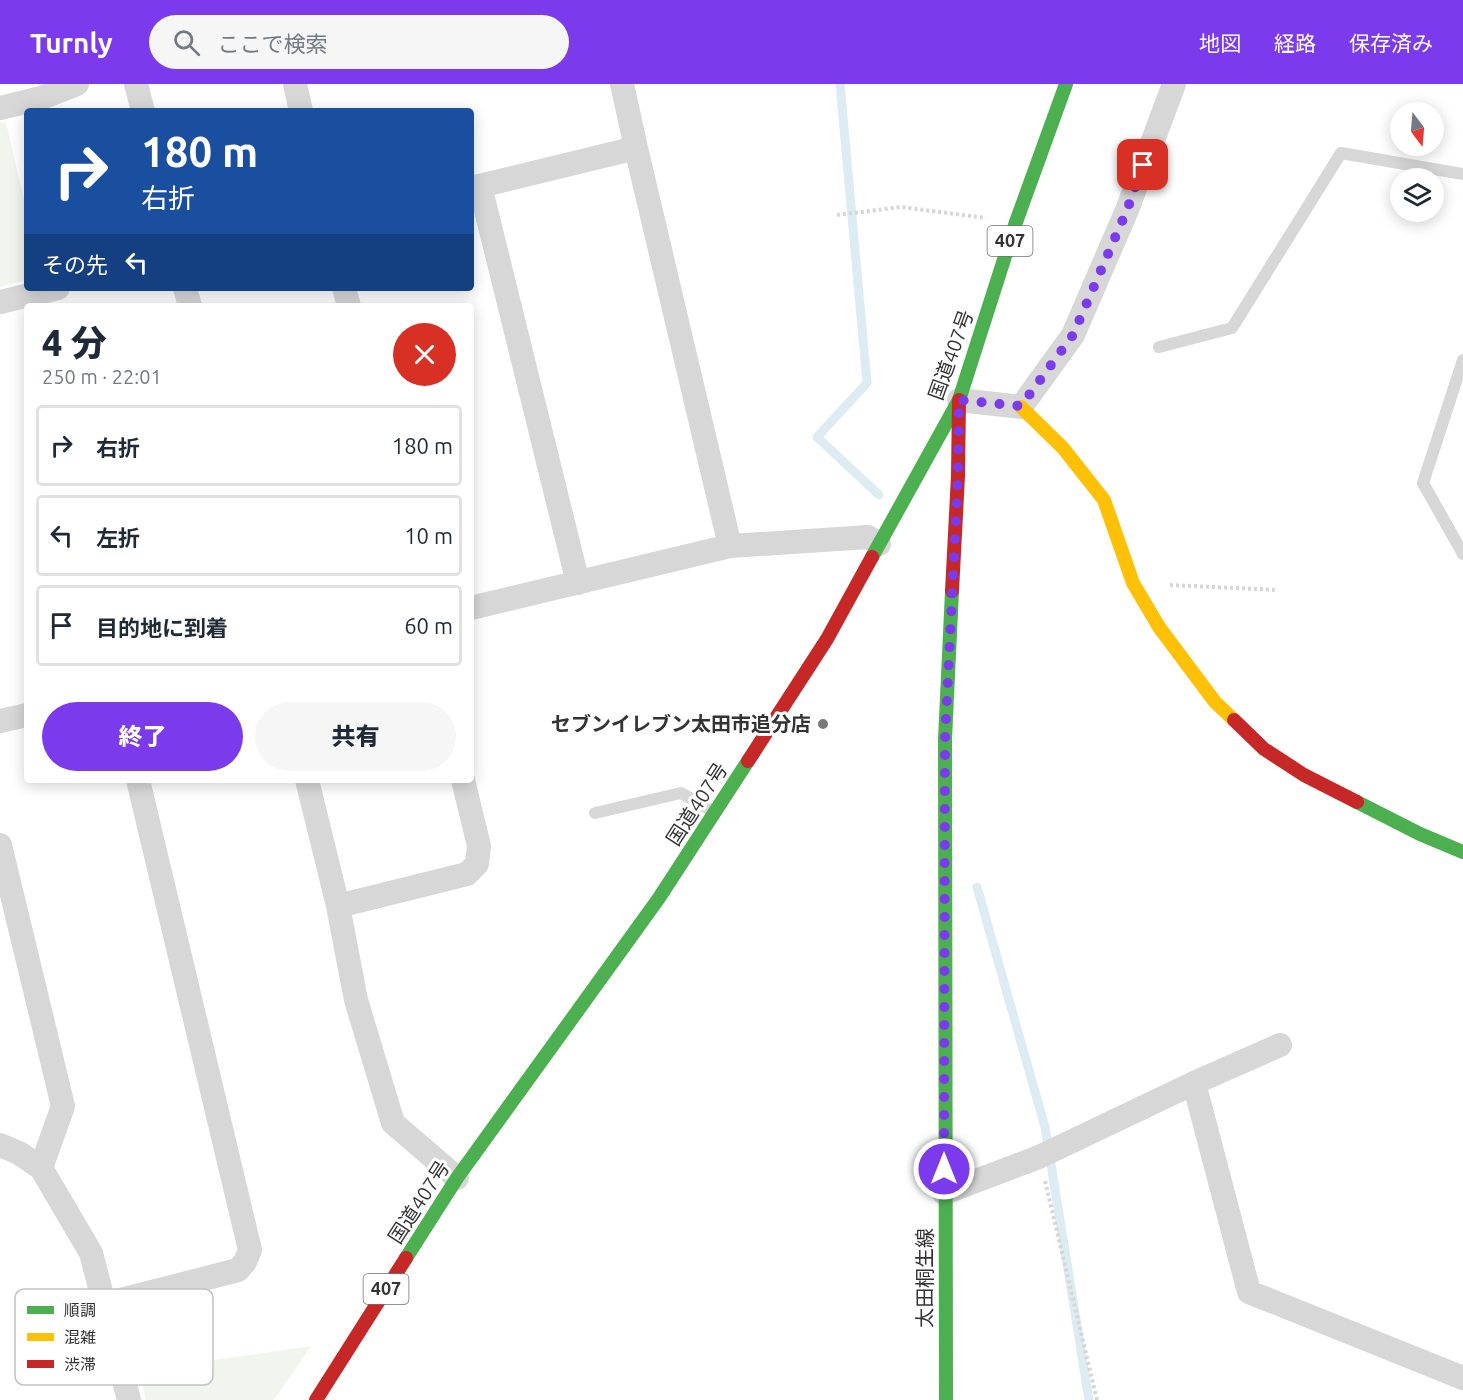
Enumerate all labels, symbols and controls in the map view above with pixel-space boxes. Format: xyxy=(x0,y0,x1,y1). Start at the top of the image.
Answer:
search box xyxy=(149,15,569,69)
icon: search xyxy=(170,26,203,59)
text: Turnly xyxy=(30,27,113,58)
text: ここで検索 xyxy=(218,31,328,56)
text: 地図 xyxy=(1199,31,1241,55)
text: 経路 xyxy=(1274,31,1316,55)
text: 保存済み xyxy=(1349,31,1433,55)
north arrow xyxy=(1390,102,1444,156)
map controls xyxy=(1390,102,1444,222)
text: 180 m xyxy=(141,128,258,175)
icon: right xyxy=(42,132,120,210)
pin xyxy=(1117,139,1168,190)
icon: arrive xyxy=(1126,148,1159,181)
button: layers xyxy=(1390,168,1444,222)
text: 右折 xyxy=(141,183,195,213)
road number: 407 xyxy=(988,226,1032,256)
icon: left xyxy=(120,246,153,279)
text: その先 xyxy=(42,252,108,277)
street label: 国道407号 xyxy=(924,307,977,403)
text: 4 分 xyxy=(42,322,107,363)
button: close xyxy=(393,323,456,386)
text: 250 m · 22:01 xyxy=(42,365,162,388)
icon: right xyxy=(45,429,78,462)
text: 180 m xyxy=(392,433,453,458)
text: 右折 xyxy=(96,435,140,460)
icon: left xyxy=(45,519,78,552)
text: 10 m xyxy=(404,523,453,548)
text: 左折 xyxy=(96,525,140,550)
icon: arrive xyxy=(45,609,78,642)
text: 60 m xyxy=(404,613,453,638)
text: 目的地に到着 xyxy=(96,615,228,640)
button: 終了 xyxy=(42,702,243,771)
button: 共有 xyxy=(255,702,456,771)
place label: セブンイレブン太田市追分店 xyxy=(551,712,811,735)
marker: セブンイレブン太田市追分店 xyxy=(816,717,830,731)
street label: 国道407号 xyxy=(661,758,732,849)
position arrow xyxy=(912,1137,976,1201)
street label: 国道407号 xyxy=(383,1156,454,1247)
street label: 太田桐生線 xyxy=(913,1228,936,1328)
road number: 407 xyxy=(364,1274,408,1304)
legend xyxy=(15,1289,213,1385)
text: 順調 xyxy=(64,1301,96,1319)
text: 混雑 xyxy=(64,1328,96,1346)
text: 渋滞 xyxy=(64,1355,96,1373)

